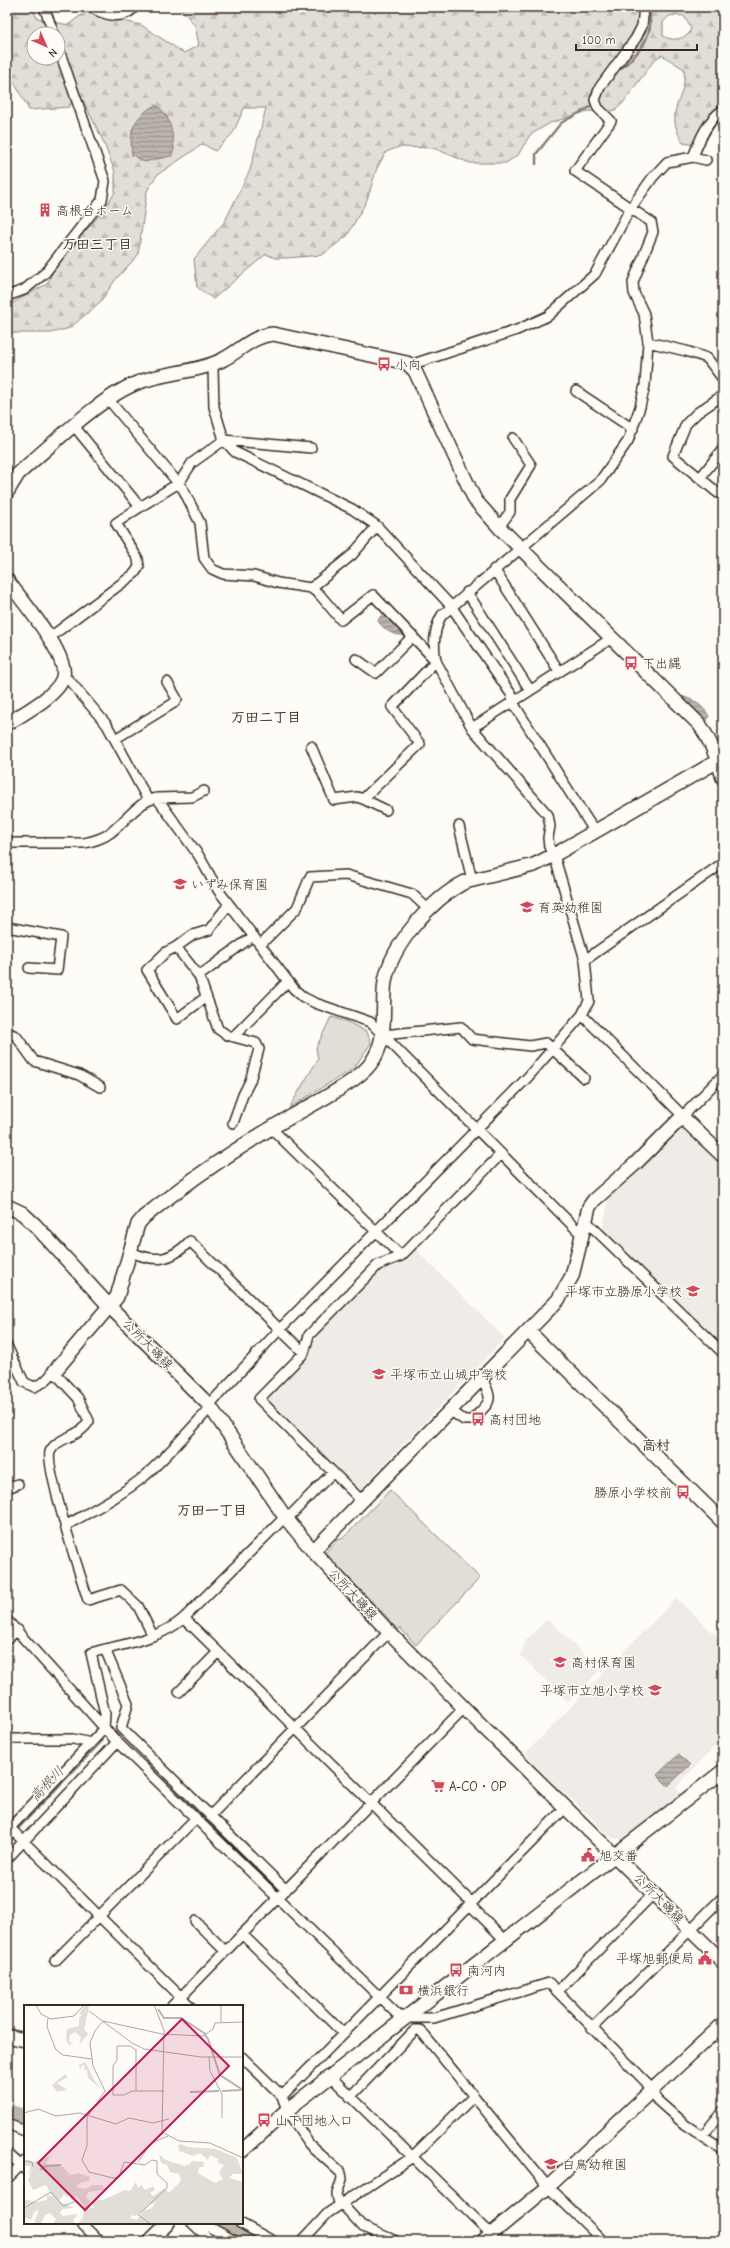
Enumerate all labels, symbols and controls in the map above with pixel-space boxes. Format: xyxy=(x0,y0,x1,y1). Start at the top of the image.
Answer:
north arrow xyxy=(26,26,66,66)
scale bar xyxy=(576,26,697,52)
text: 100 m xyxy=(582,33,615,47)
text: N xyxy=(46,46,60,60)
building icon: 高根台ホーム xyxy=(37,202,53,218)
place label: 高根台ホーム xyxy=(56,203,133,218)
district label: 万田三丁目 xyxy=(62,236,132,253)
bus stop icon: 小向 xyxy=(376,356,392,372)
place label: 小向 xyxy=(395,357,421,372)
bus stop icon: 下出縄 xyxy=(623,655,639,671)
place label: 下出縄 xyxy=(642,656,681,671)
district label: 万田二丁目 xyxy=(231,709,301,726)
school or university icon: いずみ保育園 xyxy=(172,876,188,892)
place label: いずみ保育園 xyxy=(191,877,268,892)
school or university icon: 育英幼稚園 xyxy=(519,899,535,915)
place label: 育英幼稚園 xyxy=(538,900,603,915)
school or university icon: 平塚市立勝原小学校 xyxy=(685,1283,701,1299)
place label: 平塚市立勝原小学校 xyxy=(565,1284,682,1299)
street label: 公所大磯線 xyxy=(120,1316,177,1373)
school or university icon: 平塚市立山城中学校 xyxy=(371,1366,387,1382)
place label: 平塚市立山城中学校 xyxy=(390,1367,507,1382)
bus stop icon: 高村団地 xyxy=(470,1411,486,1427)
place label: 高村団地 xyxy=(489,1412,541,1427)
district label: 高村 xyxy=(642,1437,670,1454)
bus stop icon: 勝原小学校前 xyxy=(675,1484,691,1500)
place label: 勝原小学校前 xyxy=(594,1485,672,1500)
district label: 万田一丁目 xyxy=(177,1502,247,1519)
street label: 公所大磯線 xyxy=(325,1565,381,1624)
school or university icon: 高村保育園 xyxy=(552,1654,568,1670)
place label: 高村保育園 xyxy=(571,1655,636,1670)
school or university icon: 平塚市立旭小学校 xyxy=(647,1682,663,1698)
place label: 平塚市立旭小学校 xyxy=(540,1683,644,1698)
water label: 高根川 xyxy=(26,1763,68,1805)
supermarket icon: A-CO・OP xyxy=(430,1778,446,1794)
place label: A-CO・OP xyxy=(449,1779,506,1794)
public building icon: 旭交番 xyxy=(580,1847,596,1863)
place label: 旭交番 xyxy=(599,1848,638,1863)
street label: 公所大磯線 xyxy=(631,1870,688,1927)
public building icon: 平塚旭郵便局 xyxy=(697,1950,713,1966)
place label: 平塚旭郵便局 xyxy=(616,1951,694,1966)
bus stop icon: 南河内 xyxy=(448,1962,464,1978)
place label: 南河内 xyxy=(467,1963,506,1978)
bank icon: 横浜銀行 xyxy=(398,1982,414,1998)
place label: 横浜銀行 xyxy=(417,1983,469,1998)
inset map xyxy=(24,2005,243,2224)
bus stop icon: 山下団地入口 xyxy=(256,2112,272,2128)
place label: 山下団地入口 xyxy=(275,2113,353,2128)
school or university icon: 白鳥幼稚園 xyxy=(543,2156,559,2172)
place label: 白鳥幼稚園 xyxy=(562,2157,627,2172)

